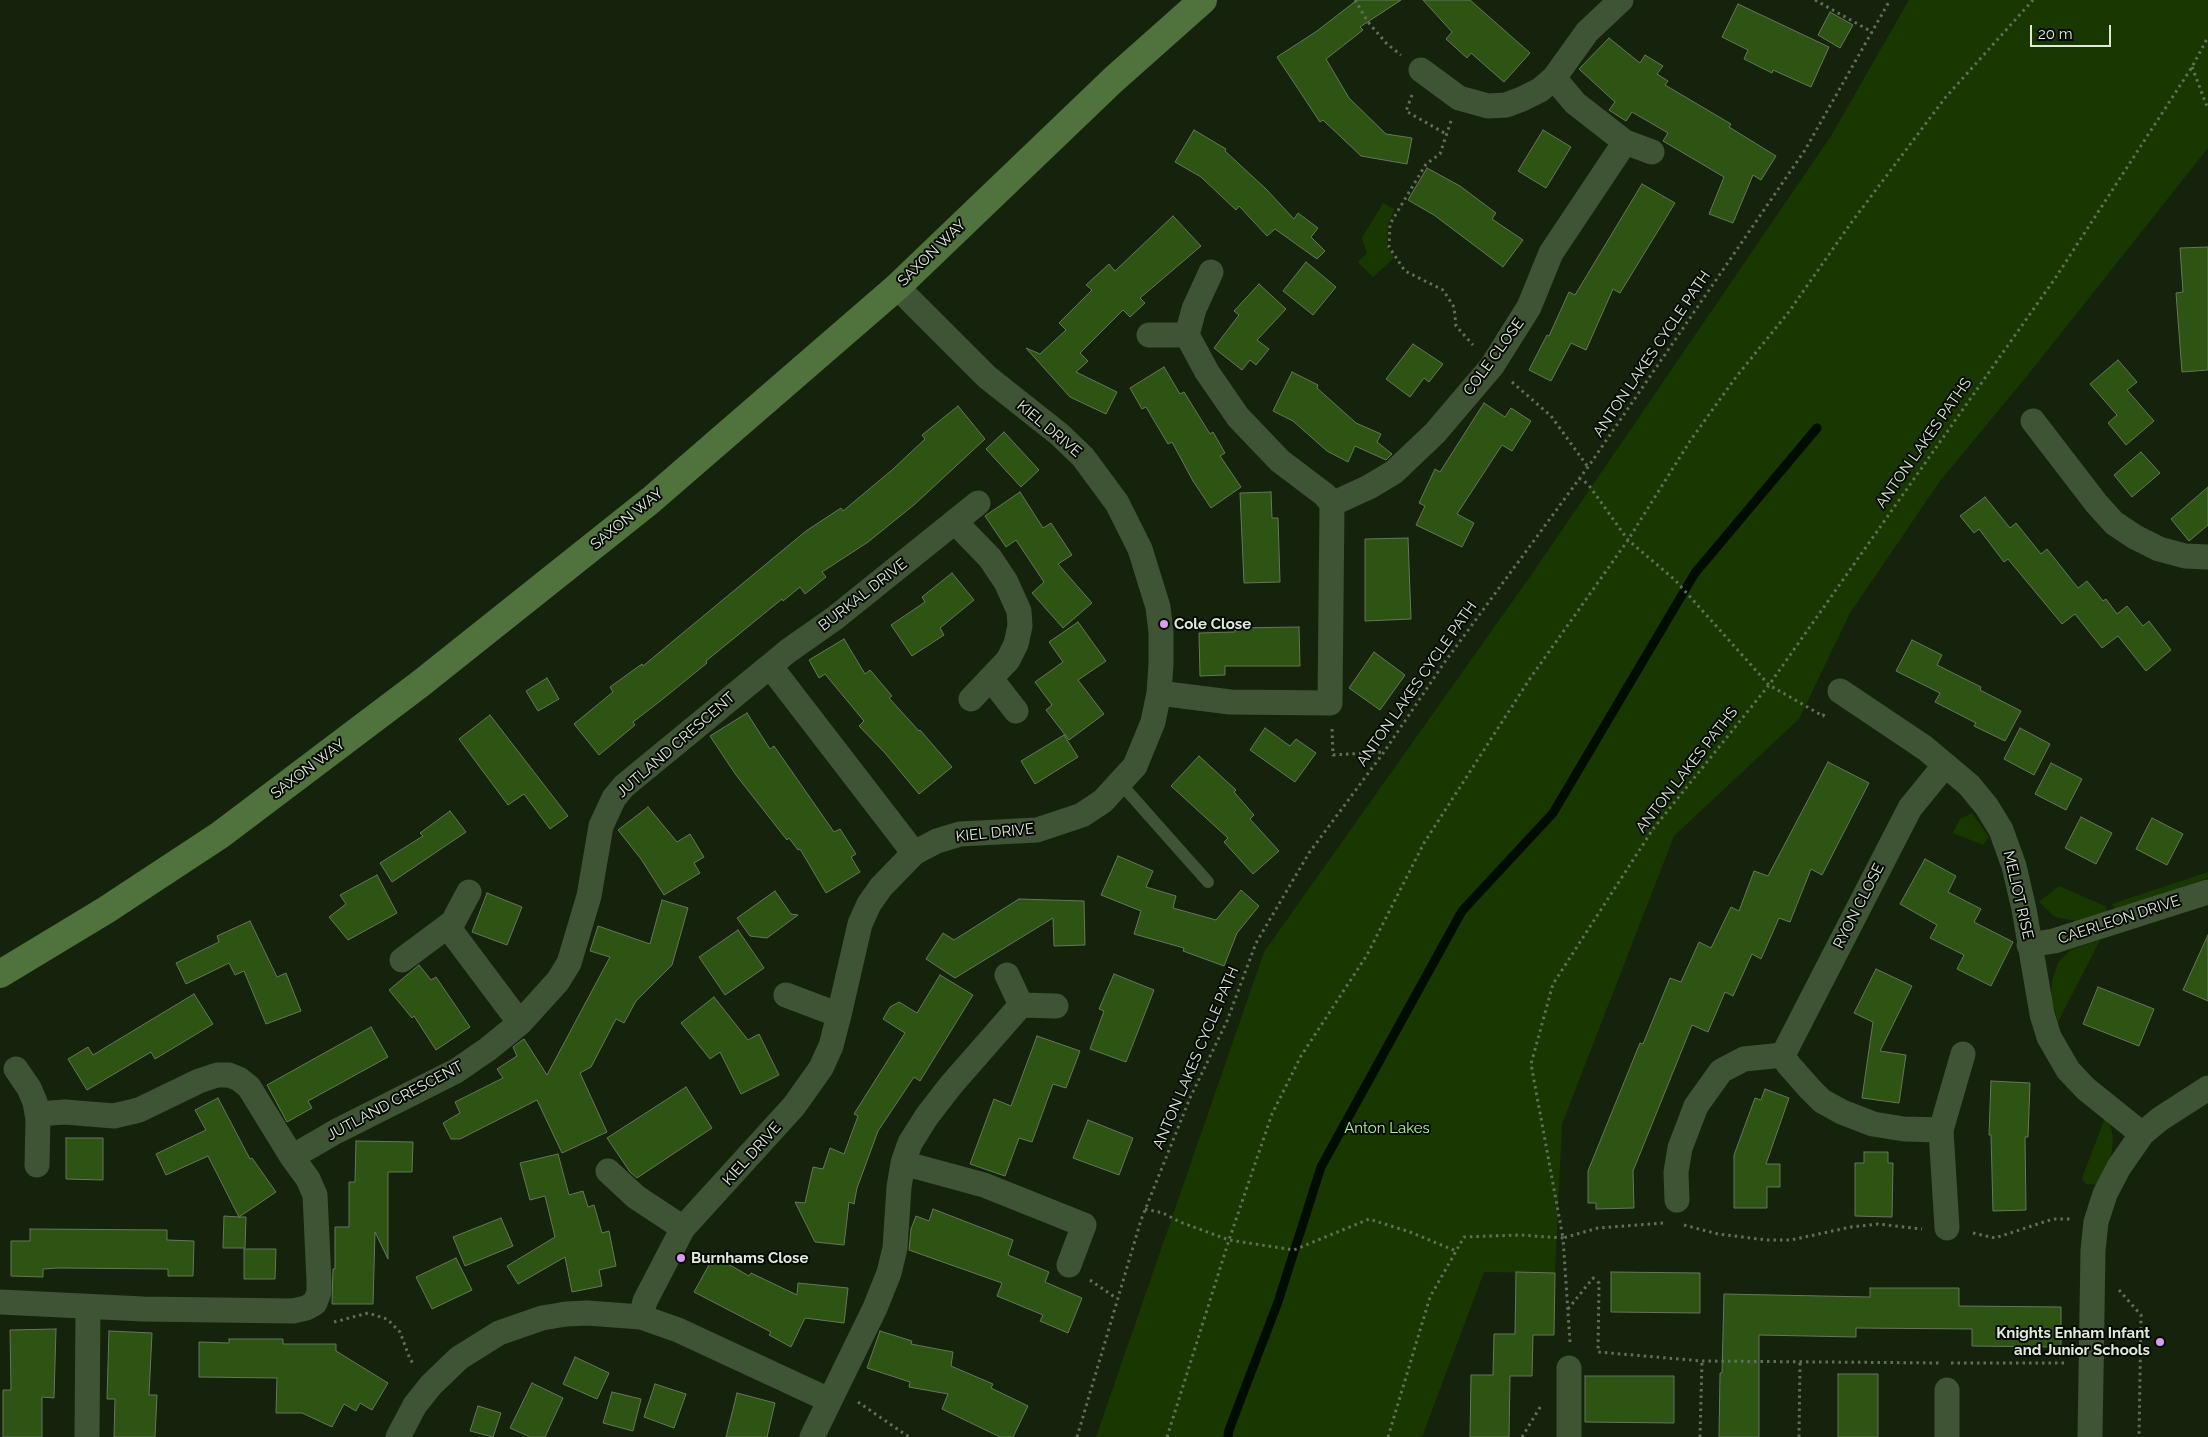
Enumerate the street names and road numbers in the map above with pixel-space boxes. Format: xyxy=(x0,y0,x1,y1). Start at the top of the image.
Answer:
street label: SAXON WAY xyxy=(894,216,970,290)
street label: ANTON LAKES CYCLE PATH xyxy=(1590,267,1714,441)
street label: COLE CLOSE xyxy=(1460,315,1528,399)
street label: ANTON LAKES PATHS xyxy=(1872,374,1976,512)
street label: KIEL DRIVE xyxy=(1013,397,1085,461)
street label: SAXON WAY xyxy=(587,484,667,554)
street label: BURKAL DRIVE xyxy=(815,555,911,635)
street label: ANTON LAKES CYCLE PATH xyxy=(1353,598,1481,770)
street label: JUTLAND CRESCENT xyxy=(613,689,739,801)
street label: ANTON LAKES PATHS xyxy=(1632,703,1742,837)
street label: SAXON WAY xyxy=(267,735,349,803)
street label: KIEL DRIVE xyxy=(955,820,1035,846)
street label: MELIOT RISE xyxy=(1999,849,2037,941)
street label: RYON CLOSE xyxy=(1830,860,1888,952)
street label: CAERLEON DRIVE xyxy=(2056,892,2182,948)
street label: ANTON LAKES CYCLE PATH xyxy=(1149,964,1243,1152)
street label: JUTLAND CRESCENT xyxy=(324,1058,466,1144)
street label: KIEL DRIVE xyxy=(719,1119,785,1189)

